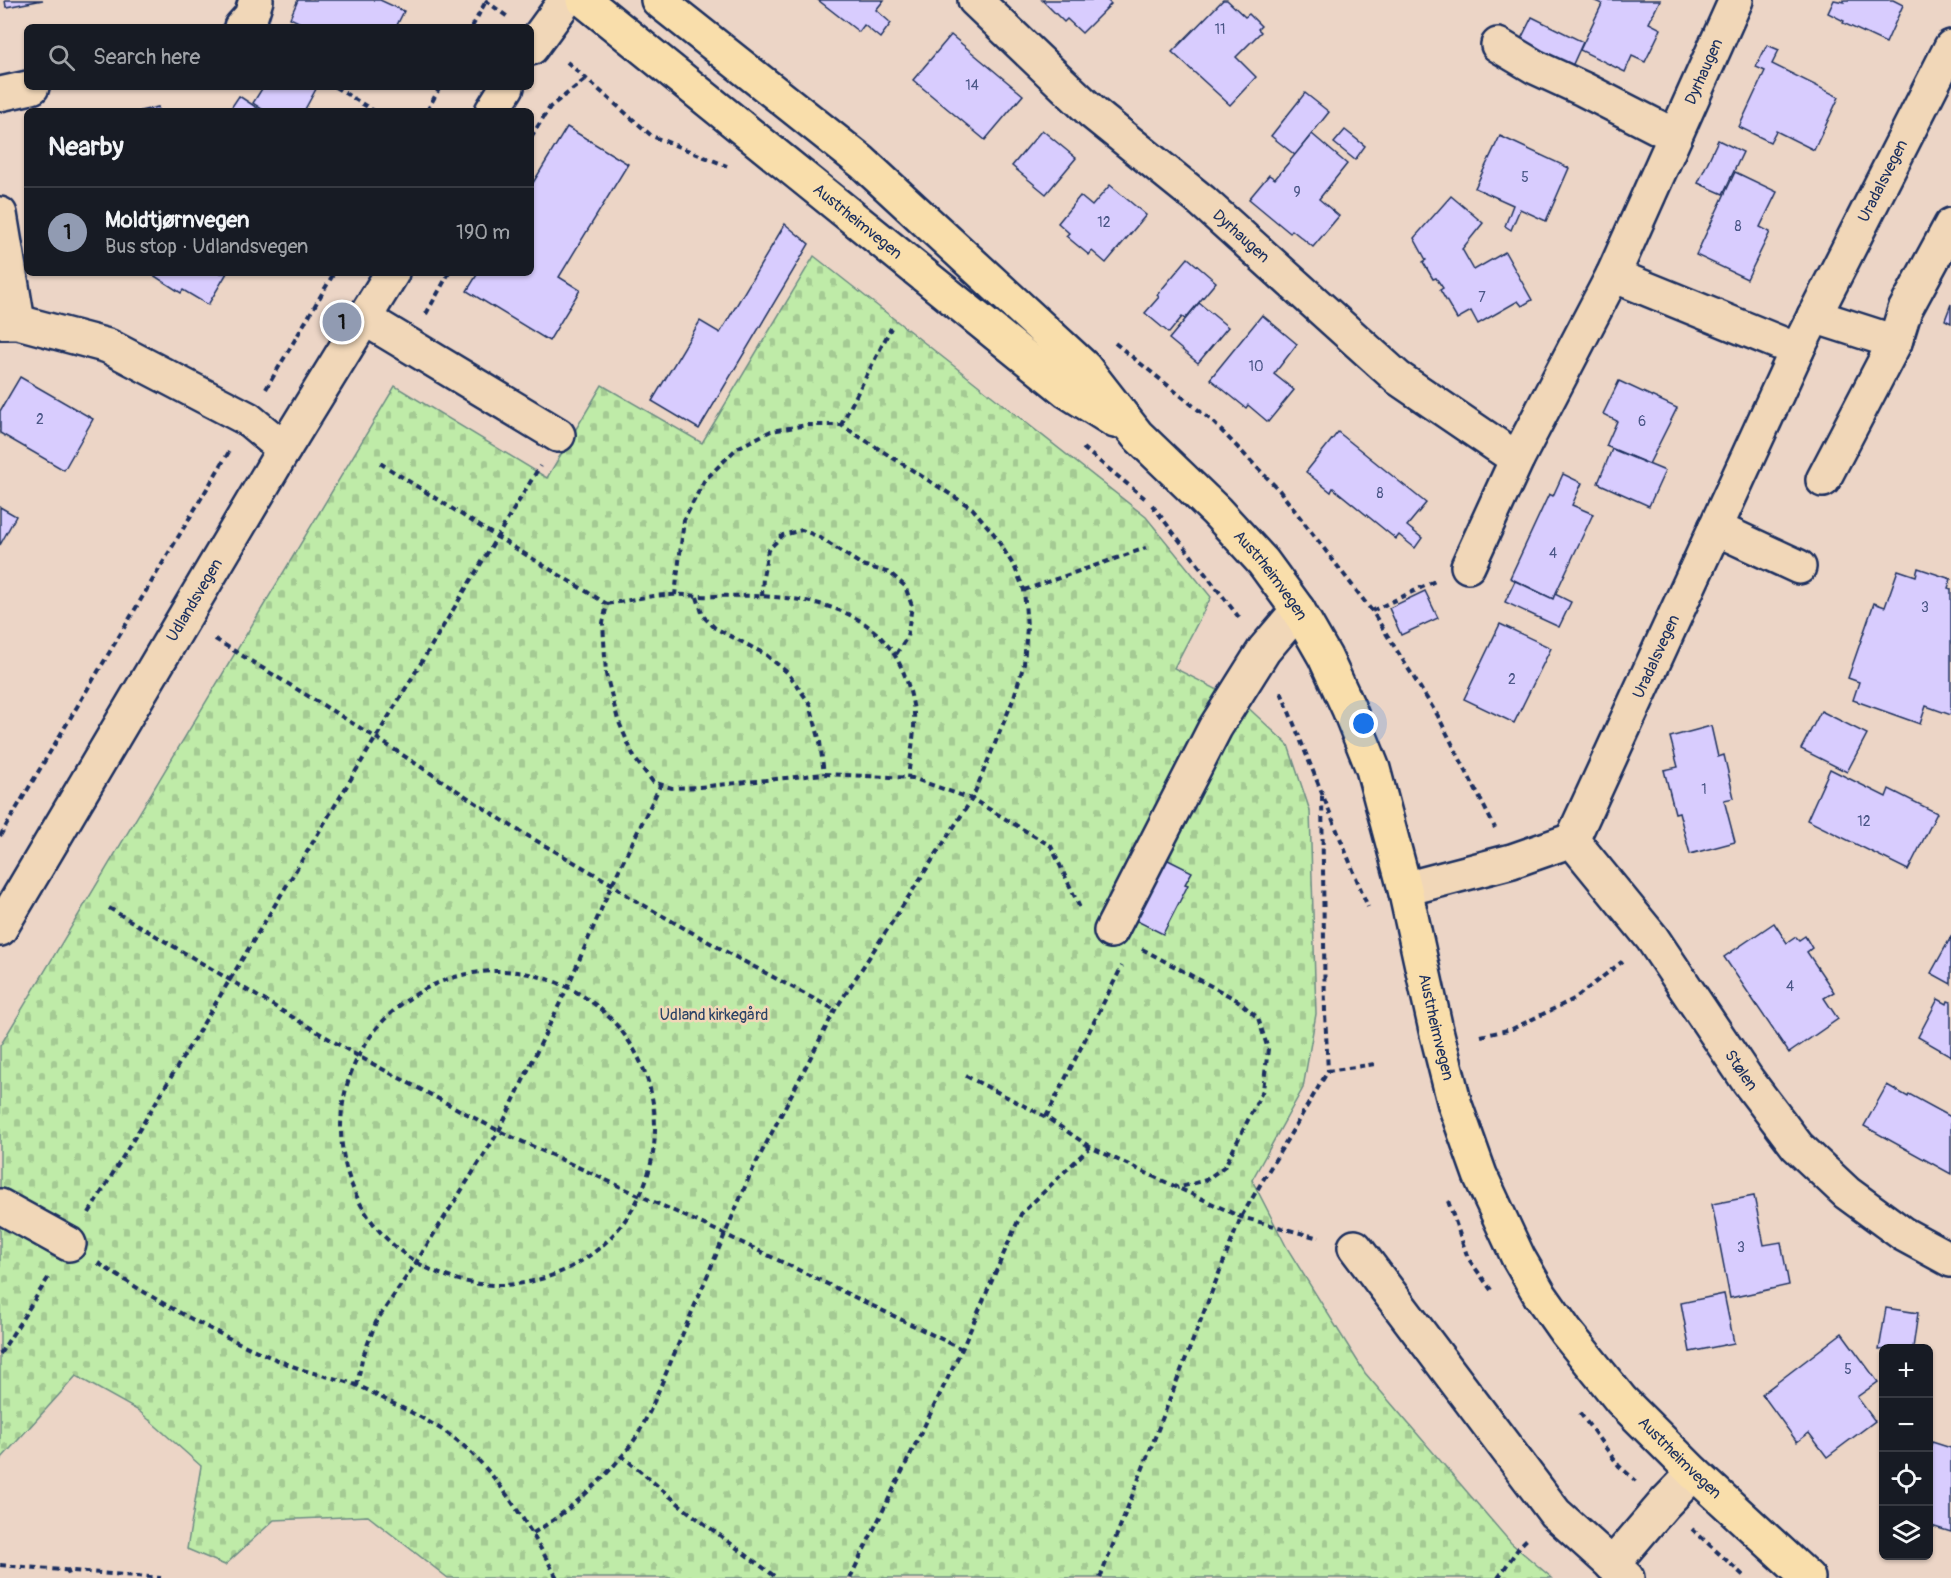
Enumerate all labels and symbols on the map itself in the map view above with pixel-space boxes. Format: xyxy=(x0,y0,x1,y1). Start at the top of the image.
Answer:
house number: 11 xyxy=(1215,21,1225,38)
street label: Dyrhaugen xyxy=(1681,36,1727,108)
house number: 14 xyxy=(965,77,979,94)
street label: Uradalsvegen xyxy=(1854,136,1912,226)
house number: 5 xyxy=(1521,169,1529,186)
street label: Austrheimvegen xyxy=(809,179,906,264)
house number: 9 xyxy=(1293,184,1301,201)
street label: Dyrhaugen xyxy=(1208,205,1274,267)
house number: 12 xyxy=(1097,214,1111,231)
house number: 8 xyxy=(1734,218,1742,235)
house number: 7 xyxy=(1478,289,1486,306)
pin: 1 xyxy=(322,300,362,344)
house number: 10 xyxy=(1248,358,1264,375)
house number: 2 xyxy=(36,411,44,428)
house number: 6 xyxy=(1638,413,1646,430)
house number: 8 xyxy=(1376,485,1384,502)
street label: Austrheimvegen xyxy=(1229,526,1312,624)
house number: 4 xyxy=(1549,545,1557,562)
street label: Udlandsvegen xyxy=(162,555,227,645)
house number: 3 xyxy=(1921,599,1929,616)
street label: Uradalsvegen xyxy=(1628,612,1684,702)
house number: 2 xyxy=(1508,671,1516,688)
your location xyxy=(1349,709,1378,738)
house number: 1 xyxy=(1701,781,1707,798)
house number: 12 xyxy=(1857,813,1871,830)
street label: Austrheimvegen xyxy=(1414,972,1458,1082)
house number: 4 xyxy=(1786,978,1794,995)
park label: Udland kirkegård xyxy=(660,1005,768,1025)
street label: Stølen xyxy=(1720,1046,1762,1095)
house number: 3 xyxy=(1737,1239,1745,1256)
house number: 5 xyxy=(1844,1361,1852,1378)
street label: Austrheimvegen xyxy=(1634,1413,1726,1503)

